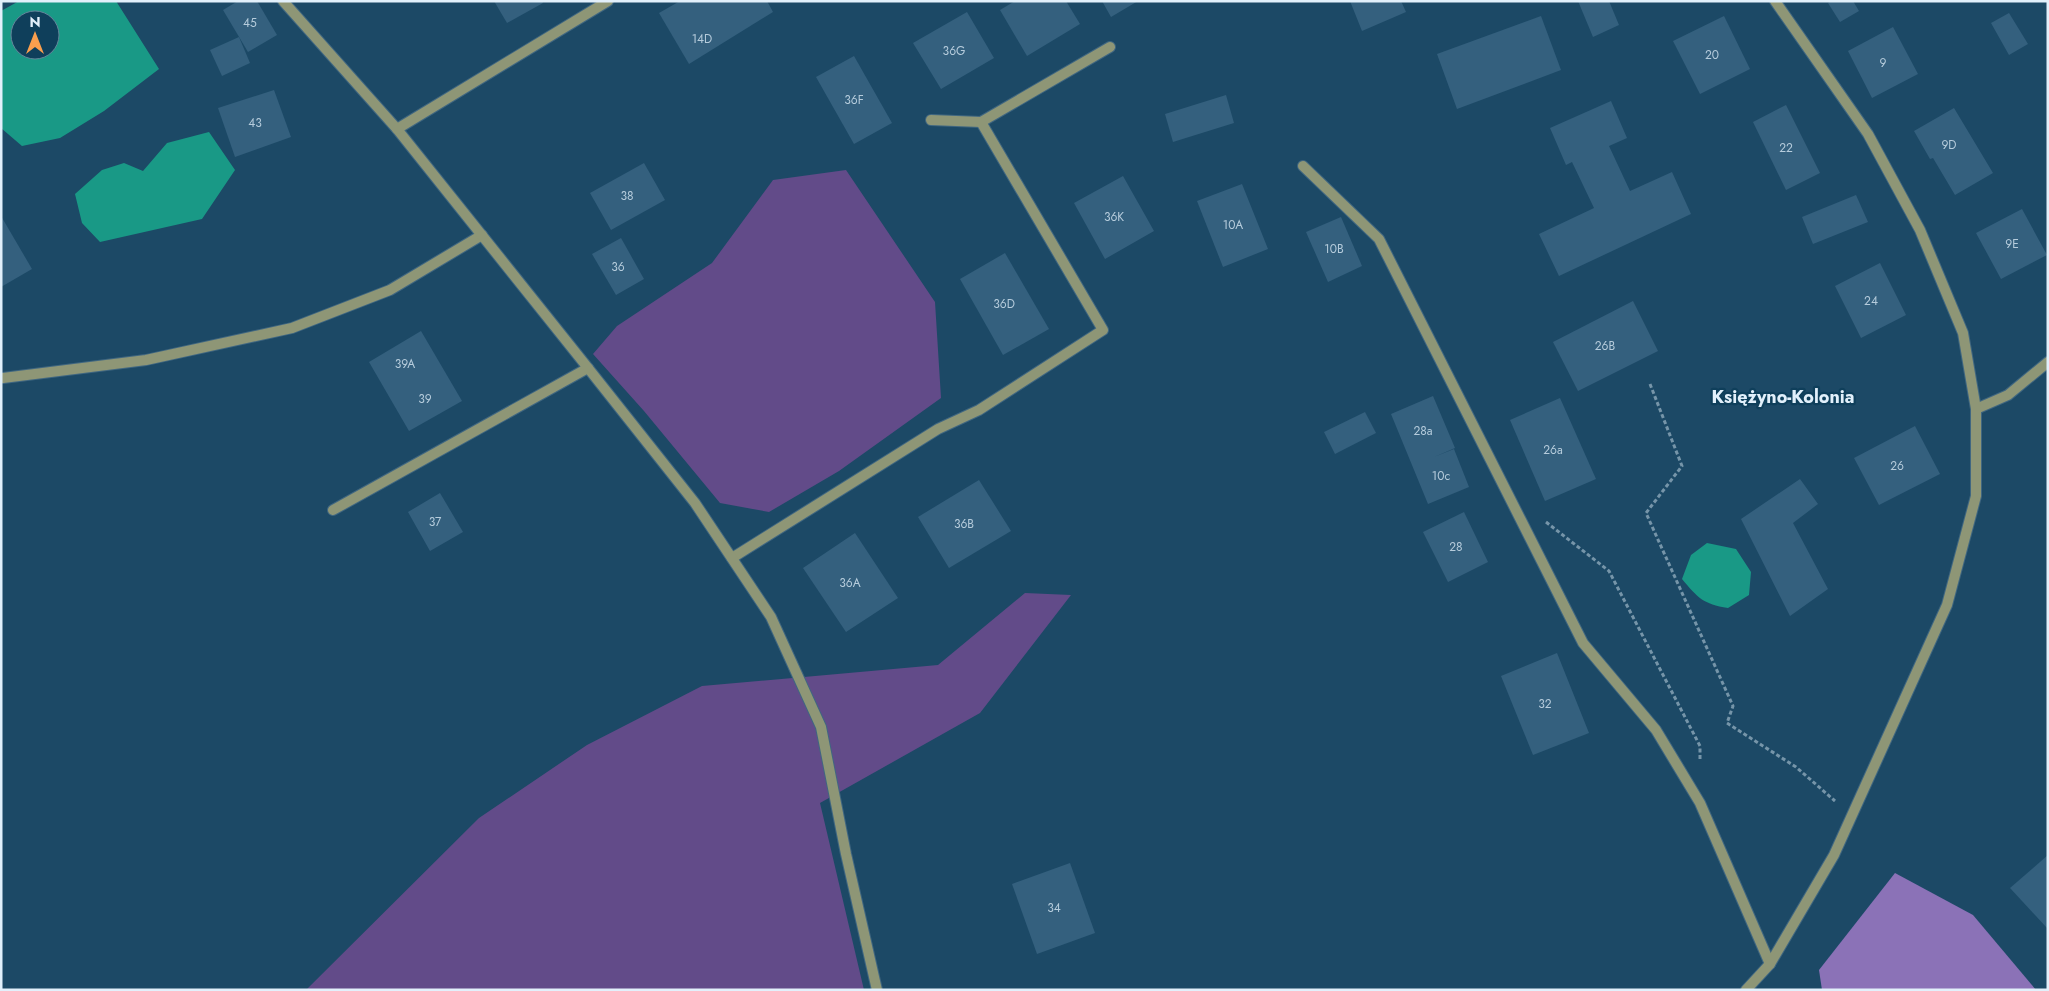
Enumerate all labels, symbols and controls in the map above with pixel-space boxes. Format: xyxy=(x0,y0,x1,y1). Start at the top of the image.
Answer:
north arrow xyxy=(10,10,60,60)
text: N xyxy=(29,12,41,32)
house number: 45 xyxy=(243,14,257,32)
house number: 14D xyxy=(692,30,712,48)
house number: 36G xyxy=(943,42,965,60)
house number: 20 xyxy=(1705,46,1719,64)
house number: 9 xyxy=(1880,54,1887,72)
house number: 36F xyxy=(844,91,864,109)
house number: 43 xyxy=(248,114,262,132)
house number: 9D xyxy=(1941,136,1957,154)
house number: 22 xyxy=(1779,139,1793,157)
house number: 38 xyxy=(620,187,634,205)
house number: 36K xyxy=(1104,208,1124,226)
house number: 10A xyxy=(1223,216,1243,234)
house number: 9E xyxy=(2005,235,2019,253)
house number: 10B xyxy=(1324,240,1344,258)
house number: 36 xyxy=(611,258,625,276)
house number: 24 xyxy=(1864,292,1878,310)
house number: 36D xyxy=(993,295,1015,313)
house number: 26B xyxy=(1595,337,1616,355)
house number: 39A xyxy=(395,355,415,373)
district label: Księżyno-Kolonia xyxy=(1712,384,1854,410)
house number: 39 xyxy=(418,390,432,408)
house number: 28a xyxy=(1413,422,1433,440)
house number: 26a xyxy=(1543,441,1563,459)
house number: 26 xyxy=(1890,457,1904,475)
house number: 10c xyxy=(1432,467,1450,485)
house number: 37 xyxy=(429,513,442,531)
house number: 36B xyxy=(954,515,974,533)
house number: 28 xyxy=(1449,538,1463,556)
house number: 36A xyxy=(839,574,861,592)
house number: 32 xyxy=(1538,695,1552,713)
house number: 34 xyxy=(1047,899,1061,917)

